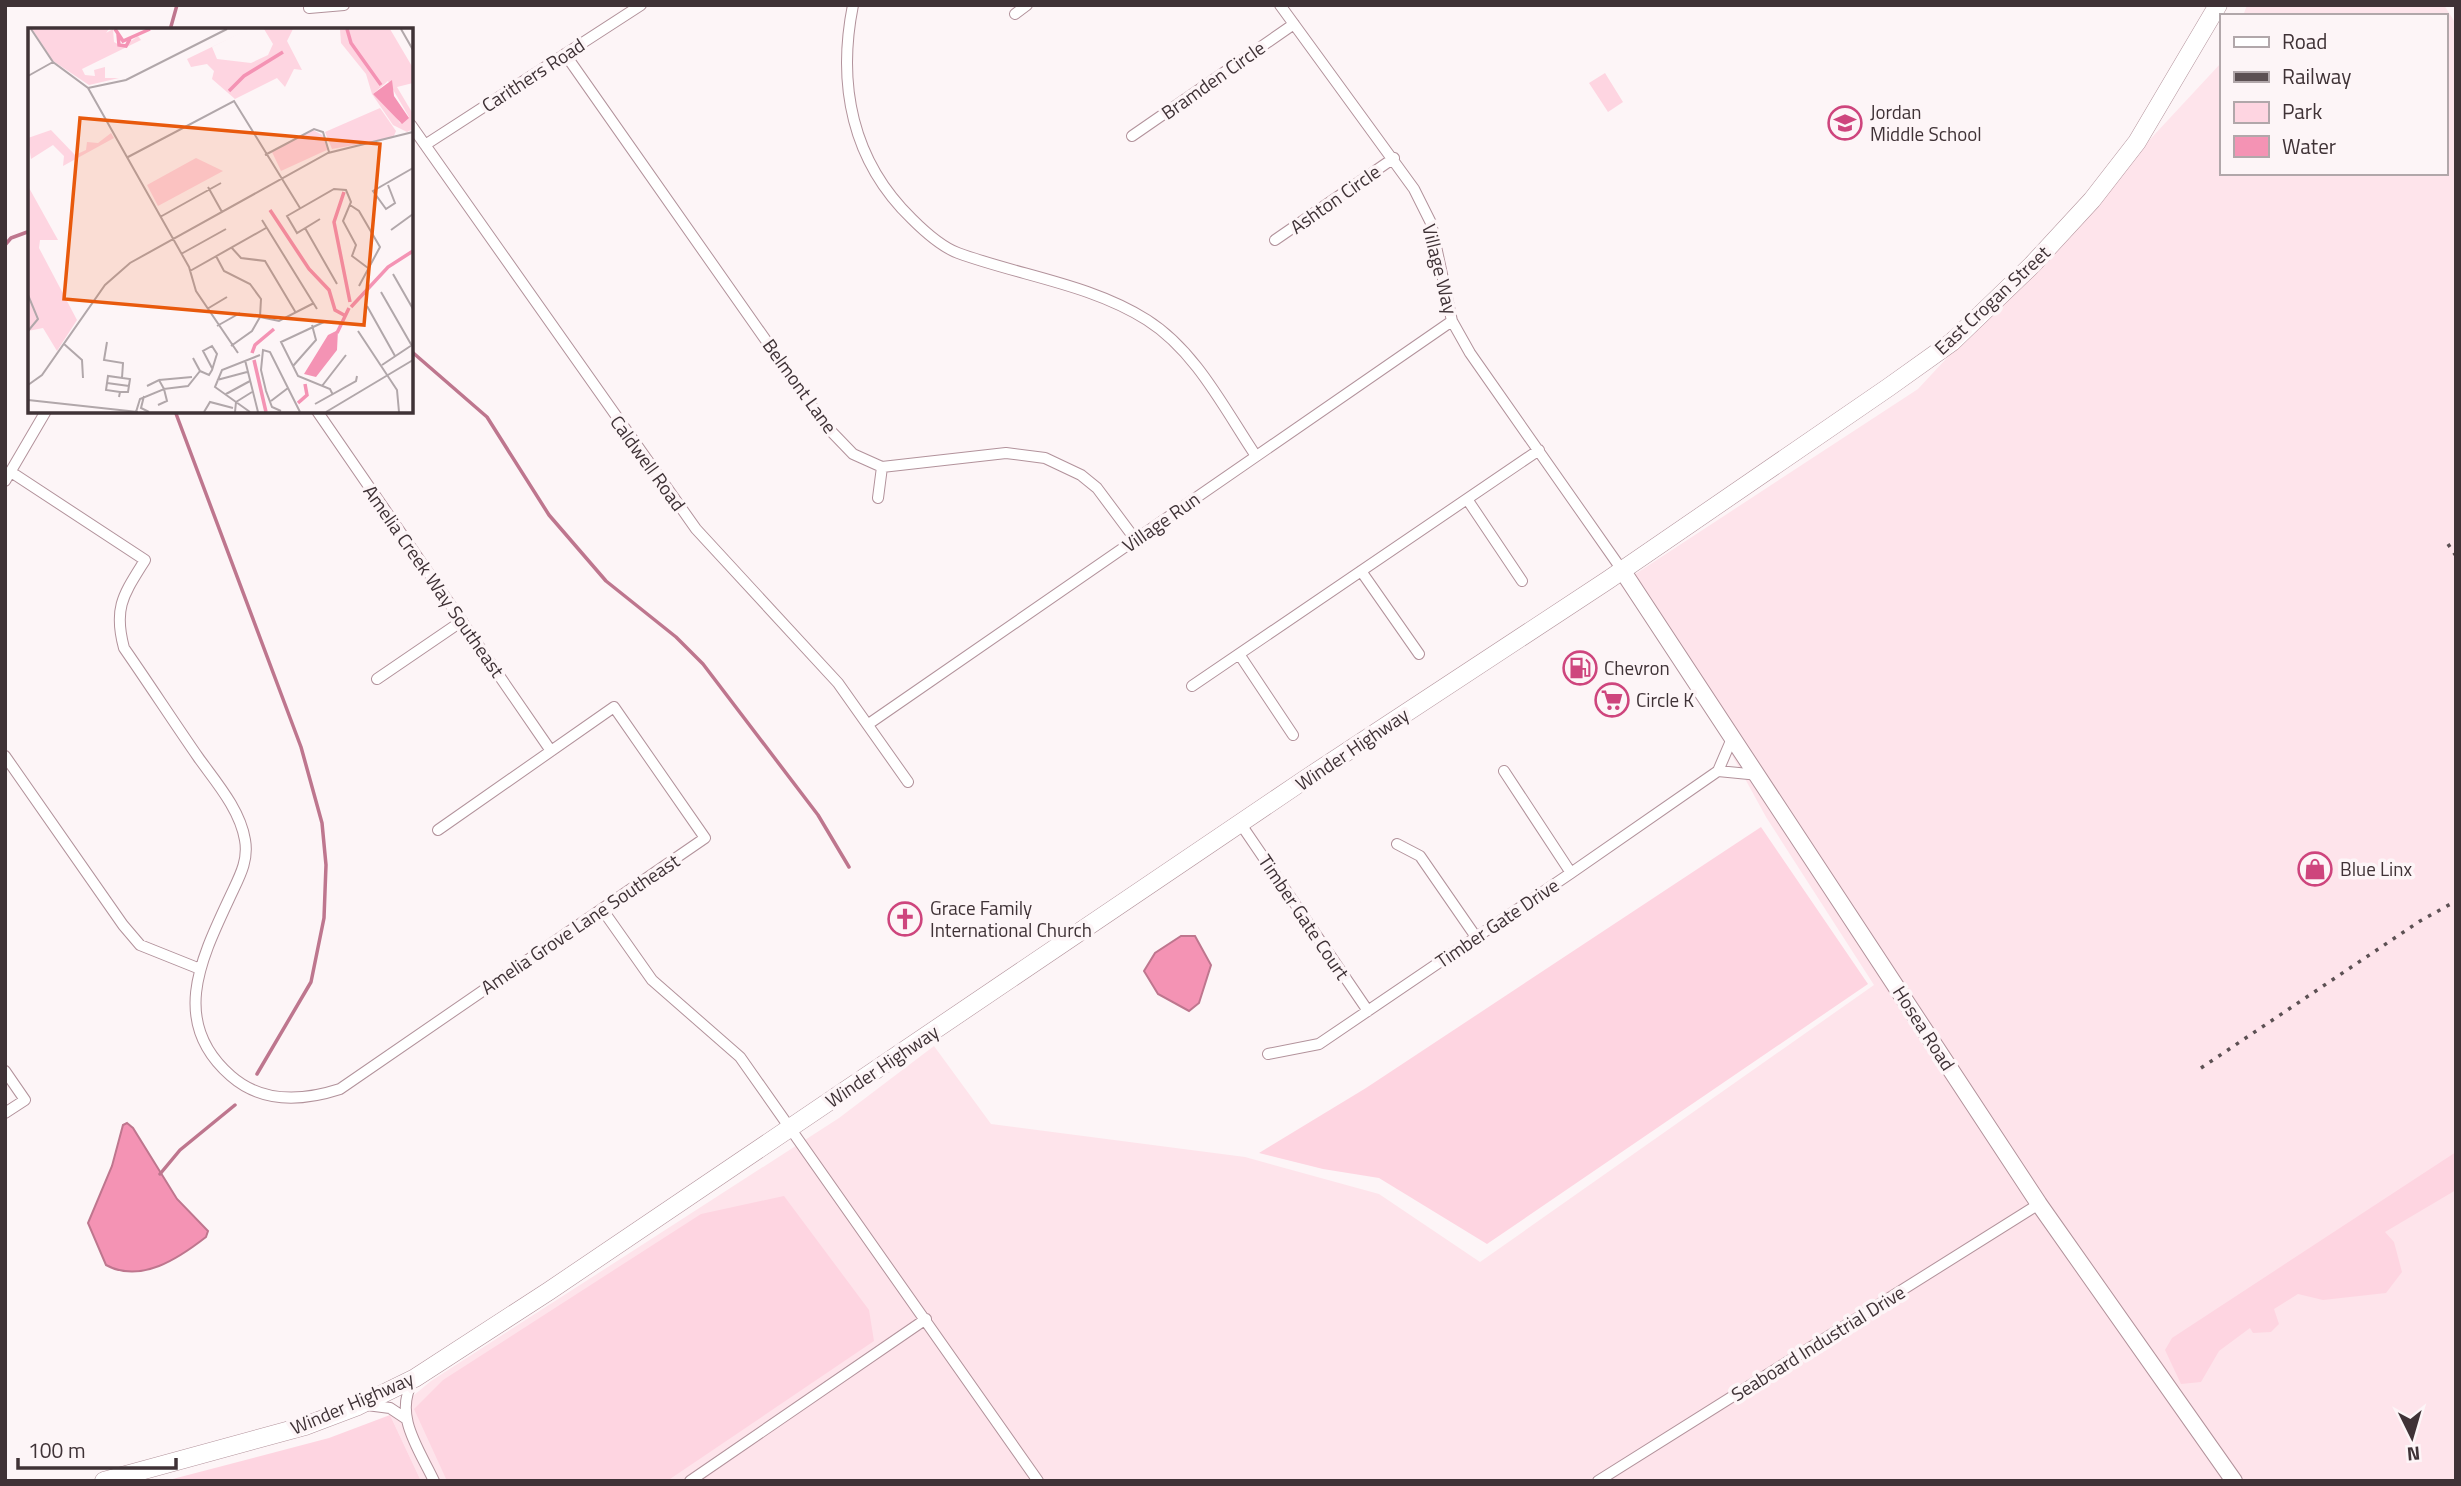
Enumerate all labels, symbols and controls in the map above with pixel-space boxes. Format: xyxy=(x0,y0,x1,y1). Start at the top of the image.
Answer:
legend xyxy=(2220,14,2447,175)
text: Road xyxy=(2282,25,2327,57)
inset map xyxy=(28,28,413,413)
street label: Carithers Road xyxy=(475,30,590,119)
street label: Bramden Circle xyxy=(1155,33,1271,126)
text: Railway xyxy=(2282,60,2351,92)
text: Park xyxy=(2282,95,2322,127)
place label: Jordan Middle School xyxy=(1870,97,1982,148)
school or university icon: Jordan Middle School xyxy=(1826,104,1864,142)
text: Water xyxy=(2282,130,2336,162)
street label: Ashton Circle xyxy=(1284,157,1386,240)
street label: Village Way xyxy=(1415,221,1466,317)
street label: East Crogan Street xyxy=(1927,238,2056,361)
street label: Belmont Lane xyxy=(756,332,845,439)
street label: Caldwell Road xyxy=(604,409,693,517)
street label: Amelia Creek Way Southeast xyxy=(357,478,512,683)
street label: Village Run xyxy=(1116,484,1205,559)
fuel station icon: Chevron xyxy=(1561,649,1599,687)
place label: Chevron xyxy=(1604,653,1670,682)
supermarket icon: Circle K xyxy=(1593,681,1631,719)
place label: Circle K xyxy=(1636,685,1694,714)
street label: Winder Highway xyxy=(1289,700,1414,797)
street label: Amelia Grove Lane Southeast xyxy=(475,846,685,1001)
street label: Timber Gate Court xyxy=(1252,848,1357,985)
shop icon: Blue Linx xyxy=(2296,850,2334,888)
place label: Blue Linx xyxy=(2340,854,2412,883)
street label: Timber Gate Drive xyxy=(1429,870,1564,975)
place label: Grace Family International Church xyxy=(930,893,1092,944)
church icon: Grace Family International Church xyxy=(886,900,924,938)
street label: Hosea Road xyxy=(1886,980,1963,1076)
street label: Winder Highway xyxy=(819,1017,944,1114)
street label: Seaboard Industrial Drive xyxy=(1725,1277,1910,1408)
street label: Winder Highway xyxy=(286,1364,418,1442)
north arrow xyxy=(2377,1402,2447,1472)
scale bar xyxy=(18,1426,175,1470)
text: 100 m xyxy=(28,1434,85,1466)
text: N xyxy=(2406,1439,2421,1469)

